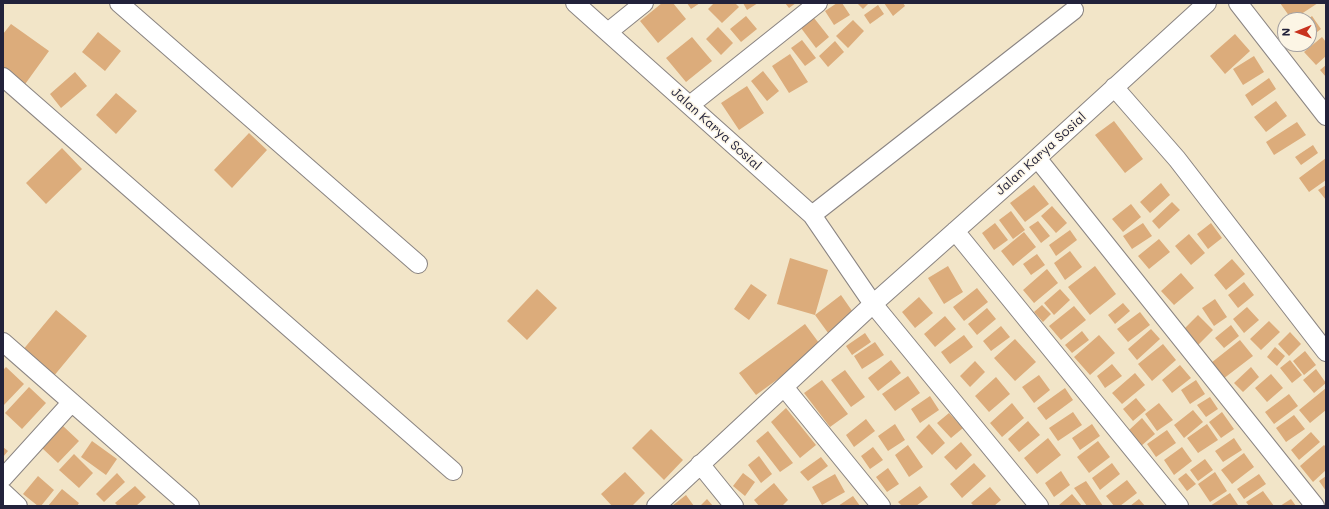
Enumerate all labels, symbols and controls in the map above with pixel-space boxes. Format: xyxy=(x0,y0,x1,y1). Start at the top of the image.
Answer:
north arrow xyxy=(1277,12,1317,52)
text: N xyxy=(1278,28,1293,37)
street label: Jalan Karya Sosial xyxy=(668,84,764,174)
street label: Jalan Karya Sosial xyxy=(993,109,1089,199)

